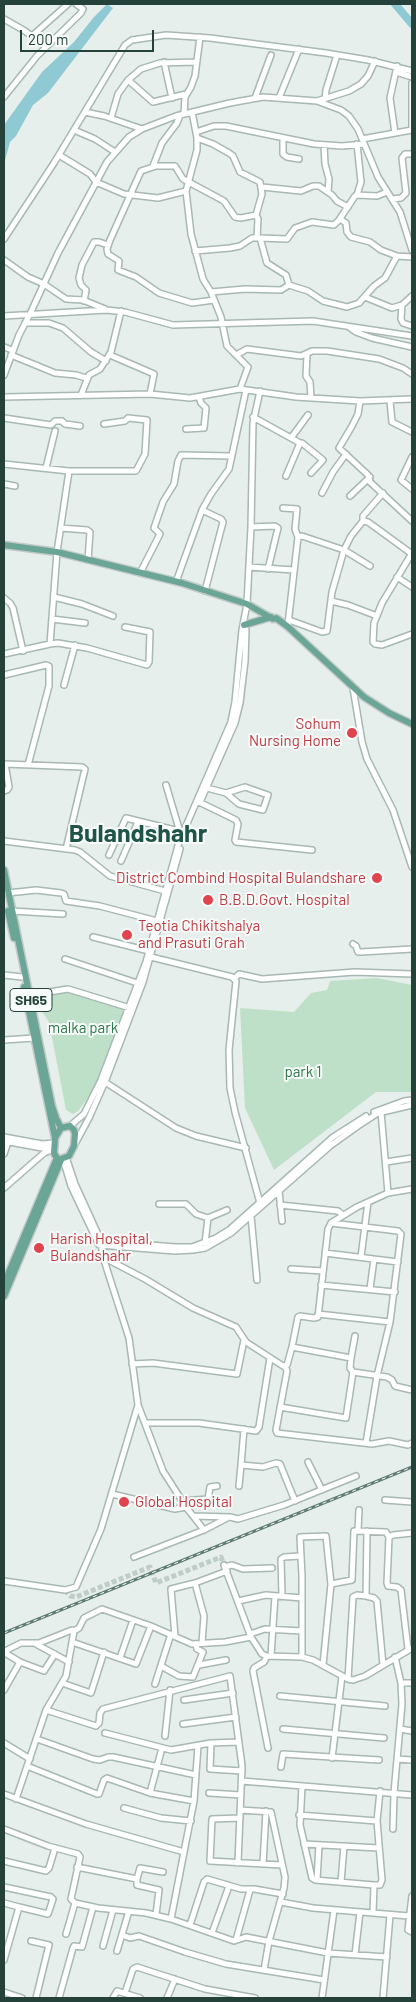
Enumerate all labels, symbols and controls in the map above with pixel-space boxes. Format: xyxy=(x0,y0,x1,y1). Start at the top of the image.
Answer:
scale bar xyxy=(22,20,156,52)
text: 200 m xyxy=(28,30,68,48)
place label: Sohum Nursing Home xyxy=(249,715,341,750)
marker: Sohum Nursing Home xyxy=(345,726,359,740)
district label: Bulandshahr xyxy=(69,819,207,849)
place label: District Combind Hospital Bulandshare xyxy=(116,869,366,887)
marker: District Combind Hospital Bulandshare xyxy=(370,871,384,885)
place label: B.B.D.Govt. Hospital xyxy=(219,891,350,909)
marker: B.B.D.Govt. Hospital xyxy=(201,893,215,907)
place label: Teotia Chikitshalya and Prasuti Grah xyxy=(138,917,260,952)
marker: Teotia Chikitshalya and Prasuti Grah xyxy=(120,928,134,942)
road number: SH65 xyxy=(10,988,52,1012)
park label: malka park xyxy=(48,1019,118,1037)
park label: park 1 xyxy=(284,1063,322,1081)
place label: Harish Hospital, Bulandshahr xyxy=(50,1230,153,1265)
marker: Harish Hospital, Bulandshahr xyxy=(32,1241,46,1255)
place label: Global Hospital xyxy=(135,1493,232,1511)
marker: Global Hospital xyxy=(117,1495,131,1509)

